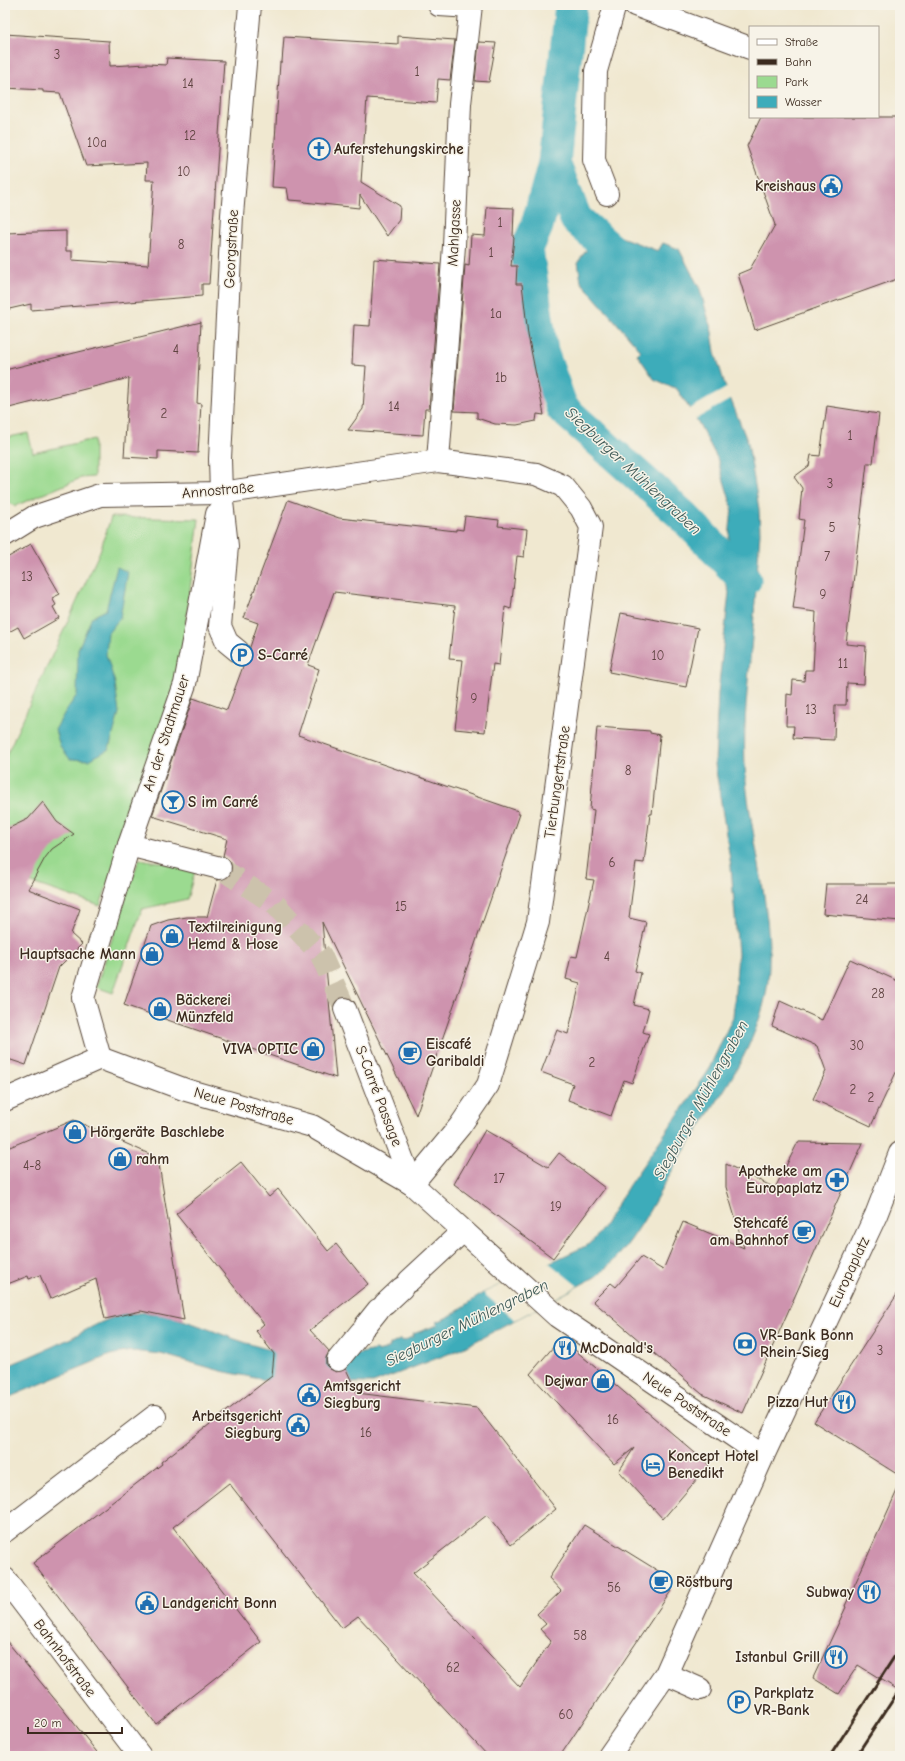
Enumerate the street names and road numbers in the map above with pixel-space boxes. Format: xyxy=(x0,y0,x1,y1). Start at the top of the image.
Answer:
street label: Mahlgasse xyxy=(443,198,465,267)
street label: Georgstraße xyxy=(220,209,242,289)
street label: Annostraße xyxy=(181,478,255,502)
street label: An der Stadtmauer xyxy=(139,672,193,794)
street label: Tierbungertstraße xyxy=(540,724,574,840)
street label: S-Carré Passage xyxy=(352,1043,407,1149)
street label: Neue Poststraße xyxy=(192,1083,296,1129)
street label: Europaplatz xyxy=(825,1233,873,1310)
street label: Neue Poststraße xyxy=(639,1368,735,1441)
street label: Bahnhofstraße xyxy=(30,1616,100,1701)

